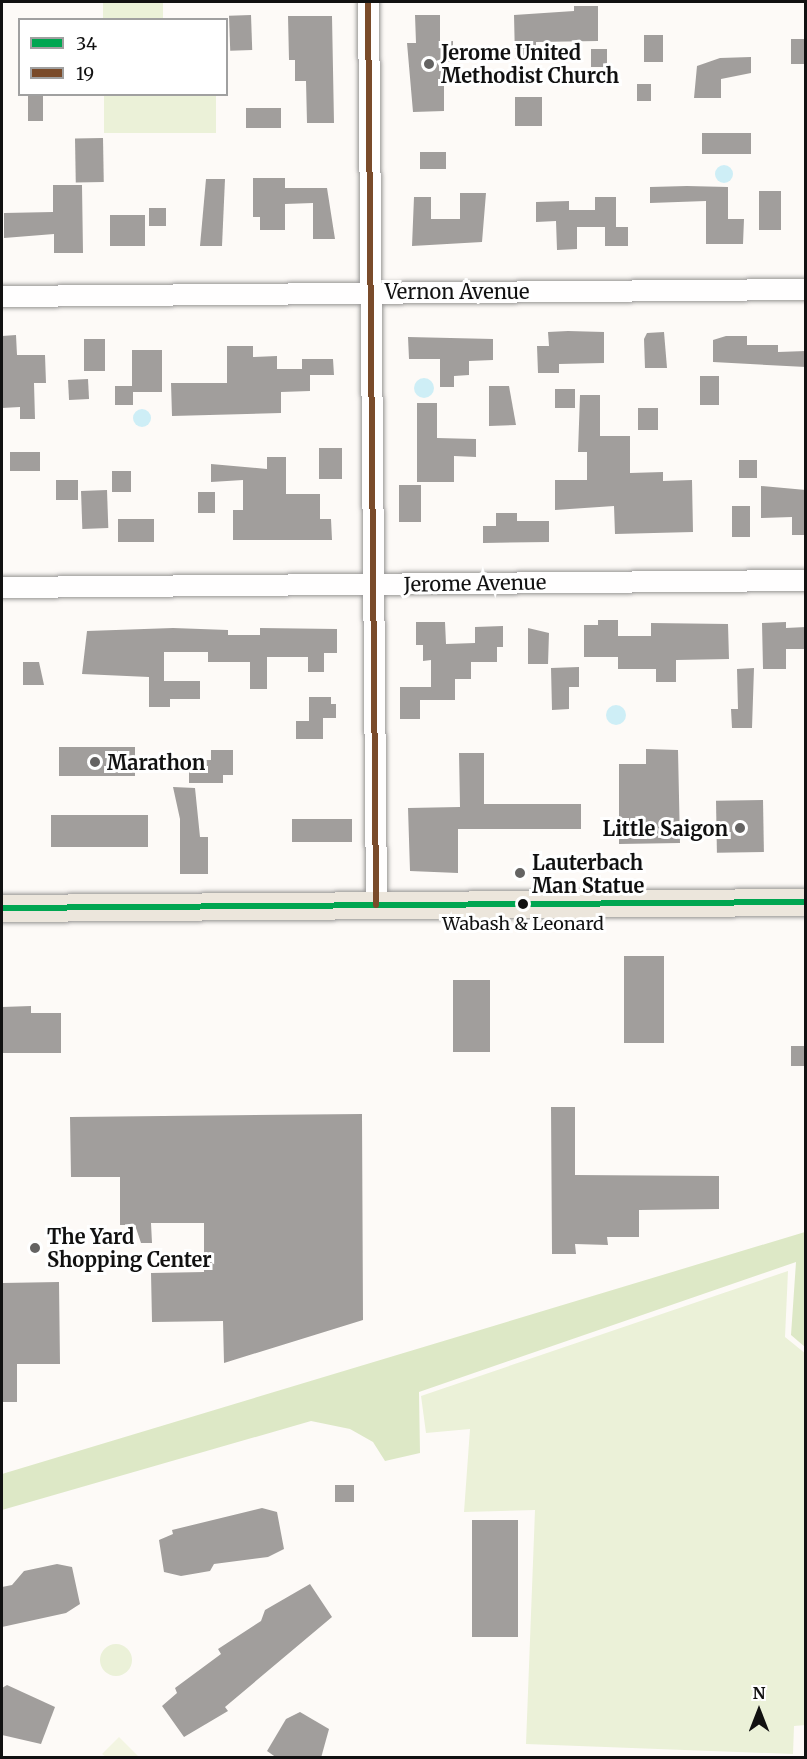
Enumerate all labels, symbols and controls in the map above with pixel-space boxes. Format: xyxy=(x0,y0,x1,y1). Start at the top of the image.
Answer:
legend xyxy=(18,18,228,96)
text: 34 xyxy=(76,32,97,55)
place label: Jerome United Methodist Church xyxy=(441,40,619,87)
marker: Jerome United Methodist Church xyxy=(422,57,436,71)
text: 19 xyxy=(76,62,94,85)
street label: Vernon Avenue xyxy=(385,279,529,303)
street label: Jerome Avenue xyxy=(404,570,546,596)
place label: Marathon xyxy=(107,750,205,774)
marker: Marathon xyxy=(88,755,102,769)
place label: Little Saigon xyxy=(603,816,728,840)
marker: Little Saigon xyxy=(733,821,747,835)
place label: Lauterbach Man Statue xyxy=(532,850,644,897)
marker: Lauterbach Man Statue xyxy=(513,866,527,880)
marker: Wabash & Leonard xyxy=(517,898,529,910)
place label: Wabash & Leonard xyxy=(442,913,604,935)
place label: The Yard Shopping Center xyxy=(47,1224,212,1271)
marker: The Yard Shopping Center xyxy=(28,1241,42,1255)
north arrow xyxy=(729,1681,789,1741)
text: N xyxy=(753,1683,765,1703)

